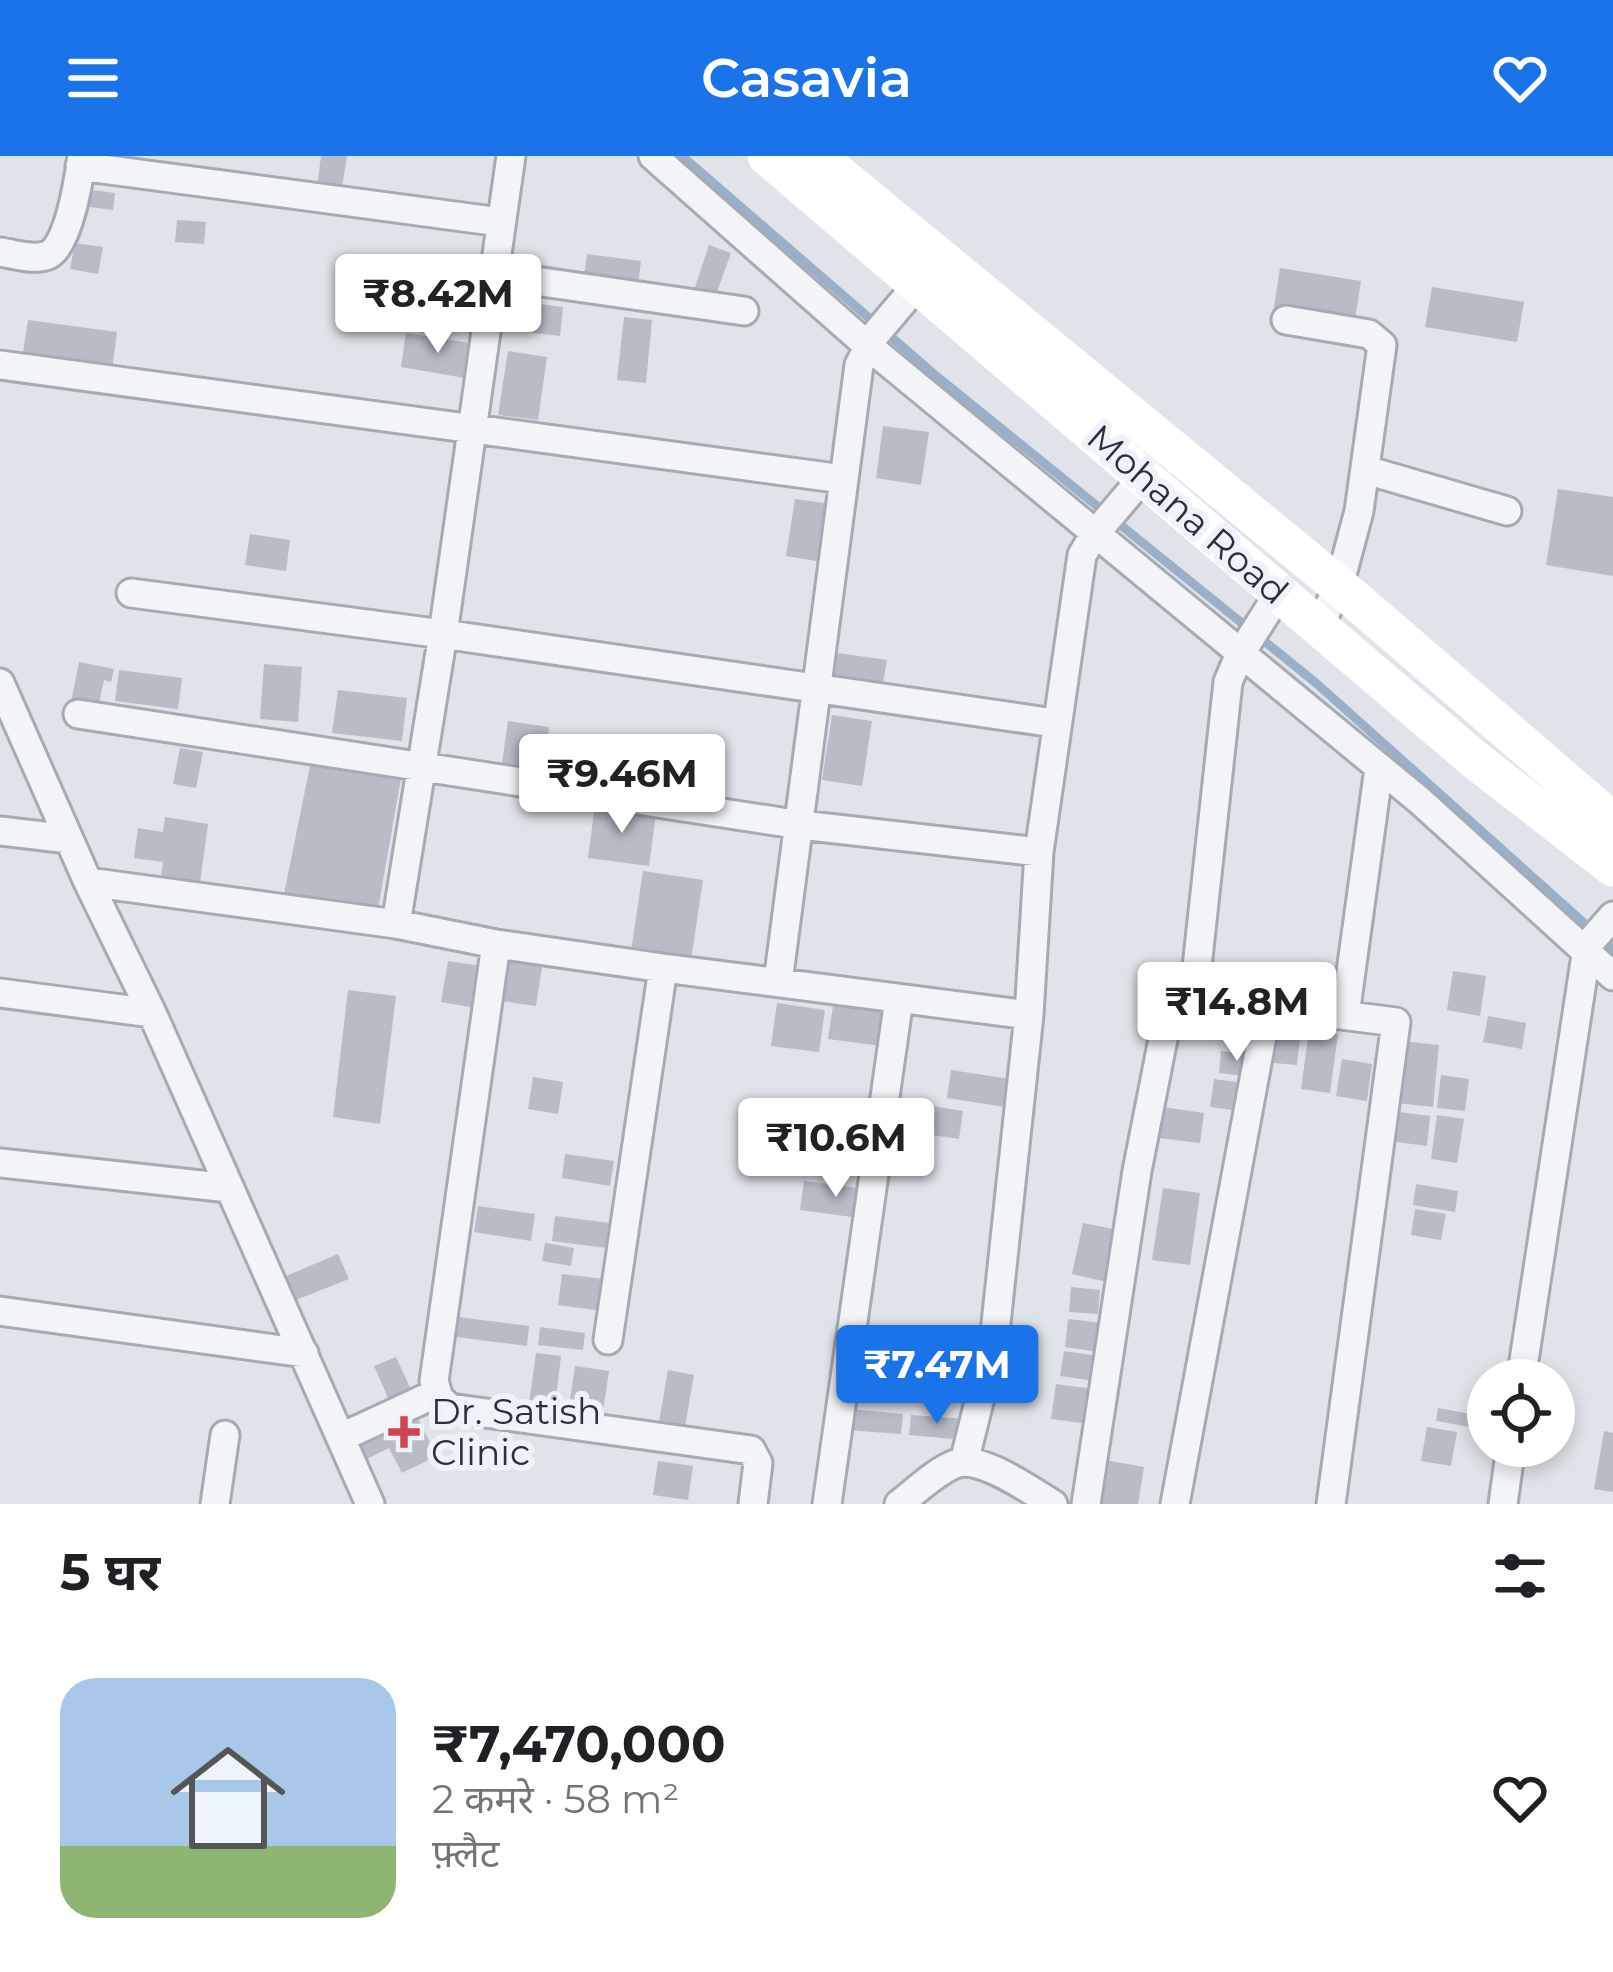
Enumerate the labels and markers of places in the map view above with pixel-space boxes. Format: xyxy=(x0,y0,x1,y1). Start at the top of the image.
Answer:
pin: ₹8.42M xyxy=(340,254,536,356)
pin: ₹9.46M xyxy=(524,734,720,836)
pin: ₹14.8M xyxy=(1139,962,1335,1064)
pin: ₹10.6M xyxy=(738,1098,934,1200)
pin: ₹7.47M xyxy=(839,1325,1035,1427)
place label: Dr. Satish Clinic xyxy=(431,1389,601,1474)
marker: Dr. Satish Clinic xyxy=(388,1416,420,1448)

